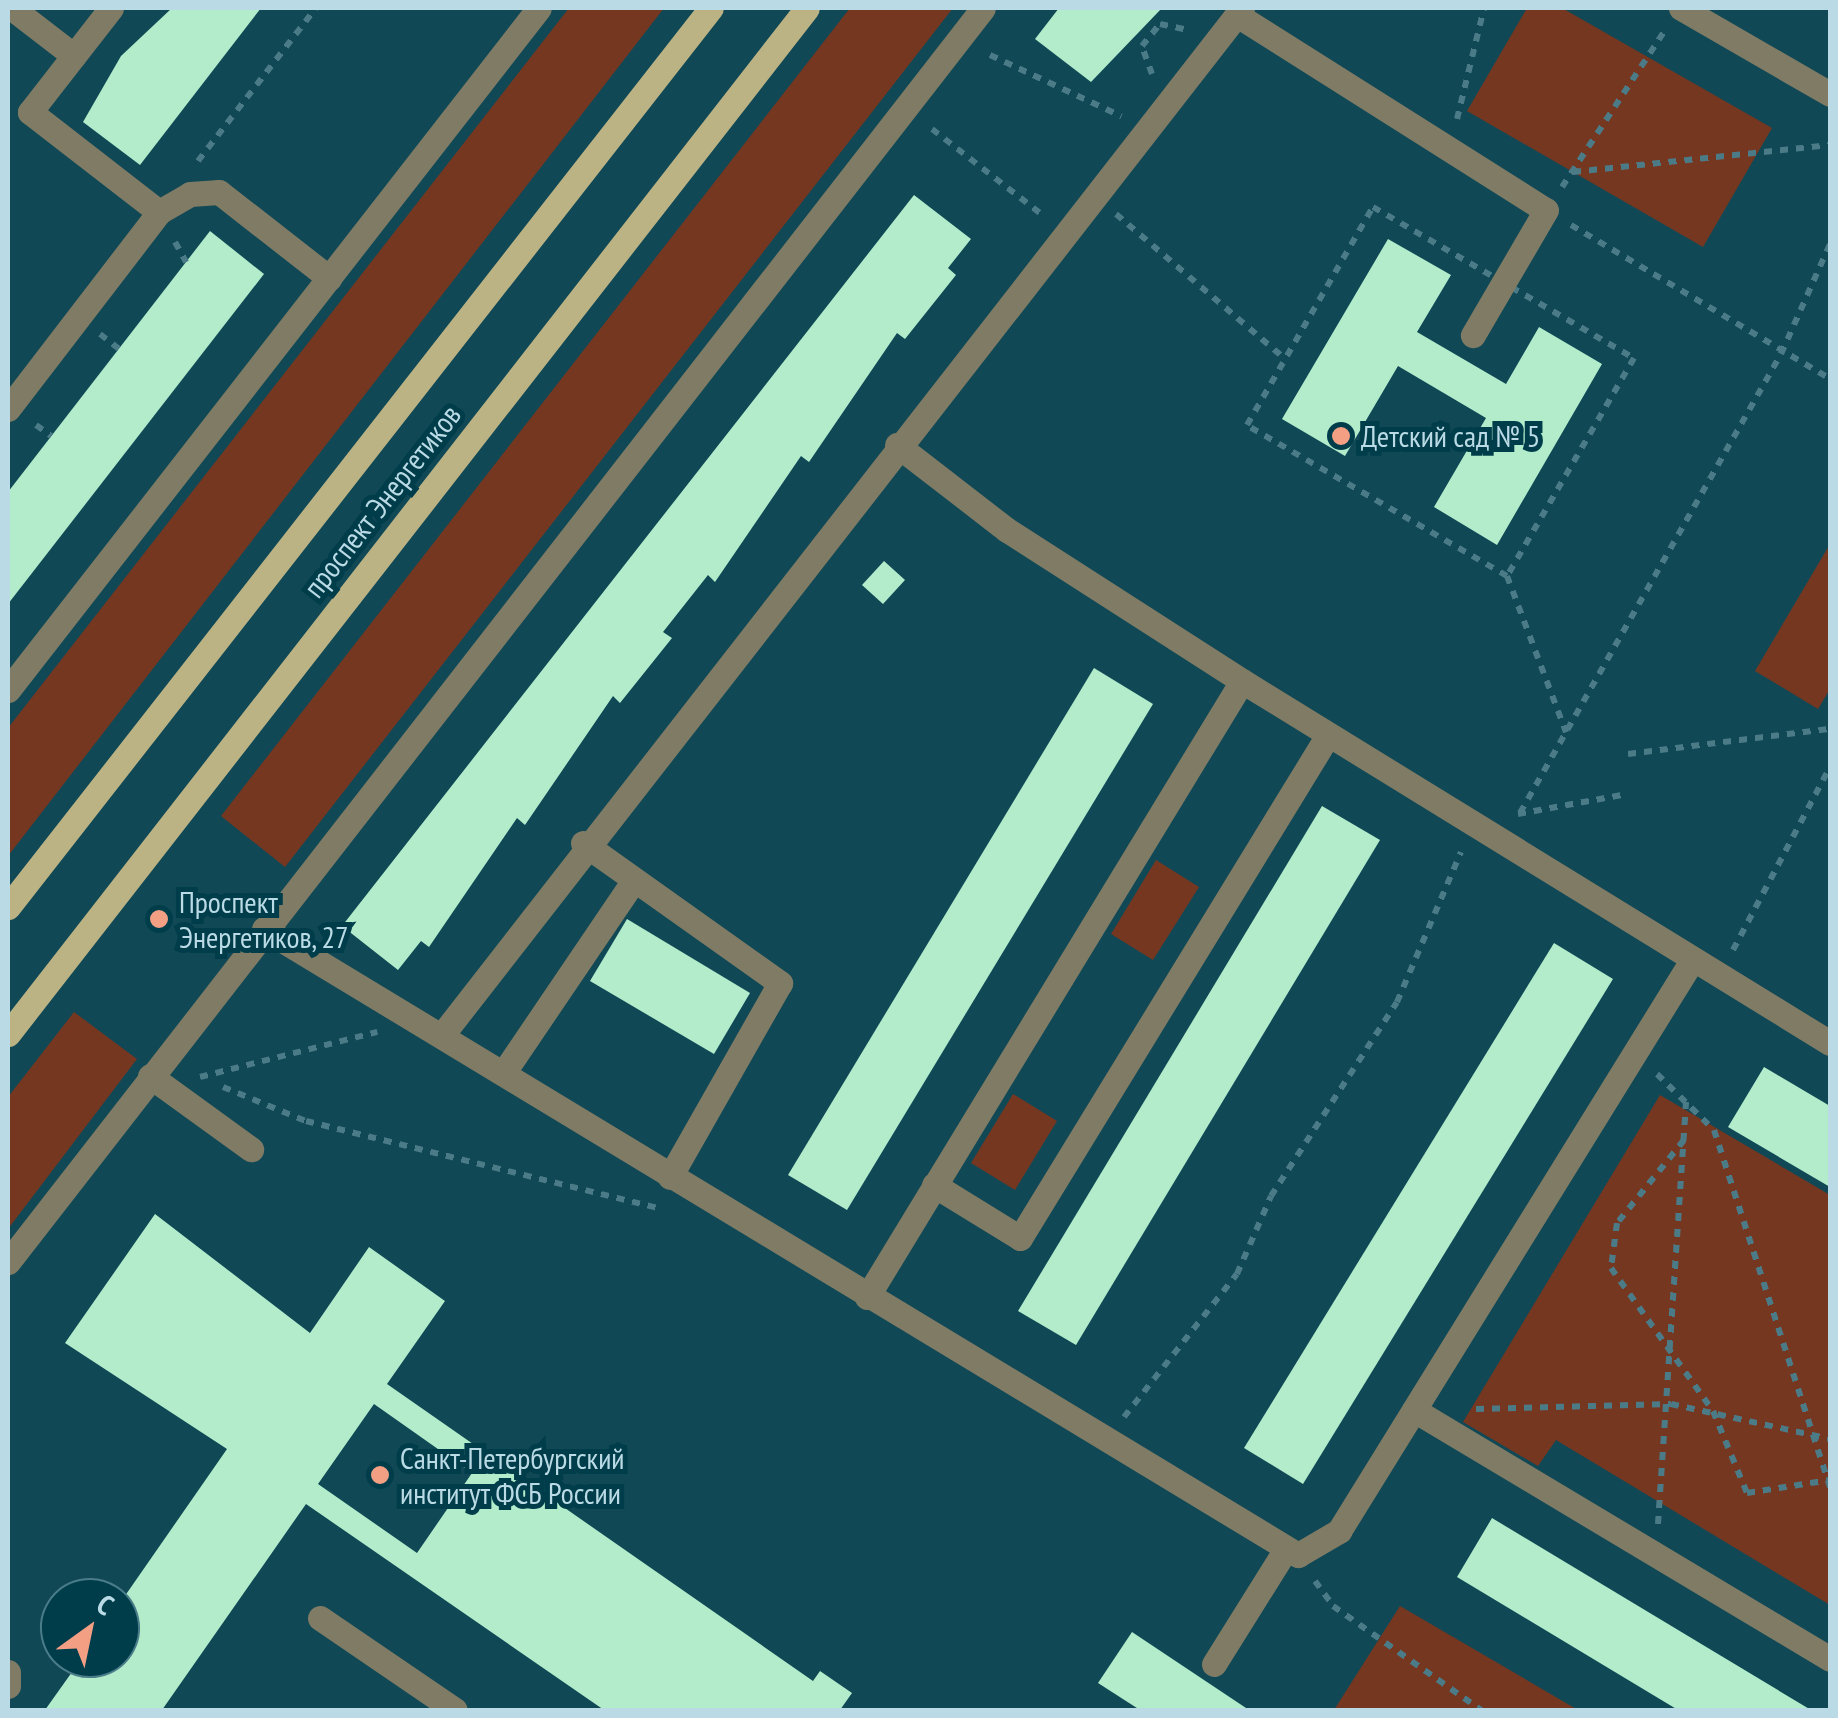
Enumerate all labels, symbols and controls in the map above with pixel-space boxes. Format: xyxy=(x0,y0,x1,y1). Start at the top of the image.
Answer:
street label: проспект Энергетиков xyxy=(295,397,469,605)
place label: Детский сад № 5 xyxy=(1361,418,1540,454)
marker: Детский сад № 5 xyxy=(1330,425,1352,447)
place label: Проспект Энергетиков, 27 xyxy=(179,884,350,954)
marker: Проспект Энергетиков, 27 xyxy=(148,908,170,930)
place label: Санкт-Петербургский институт ФСБ России xyxy=(400,1440,625,1510)
marker: Санкт-Петербургский институт ФСБ России xyxy=(369,1464,391,1486)
north arrow xyxy=(40,1578,140,1678)
text: С xyxy=(90,1585,121,1623)

